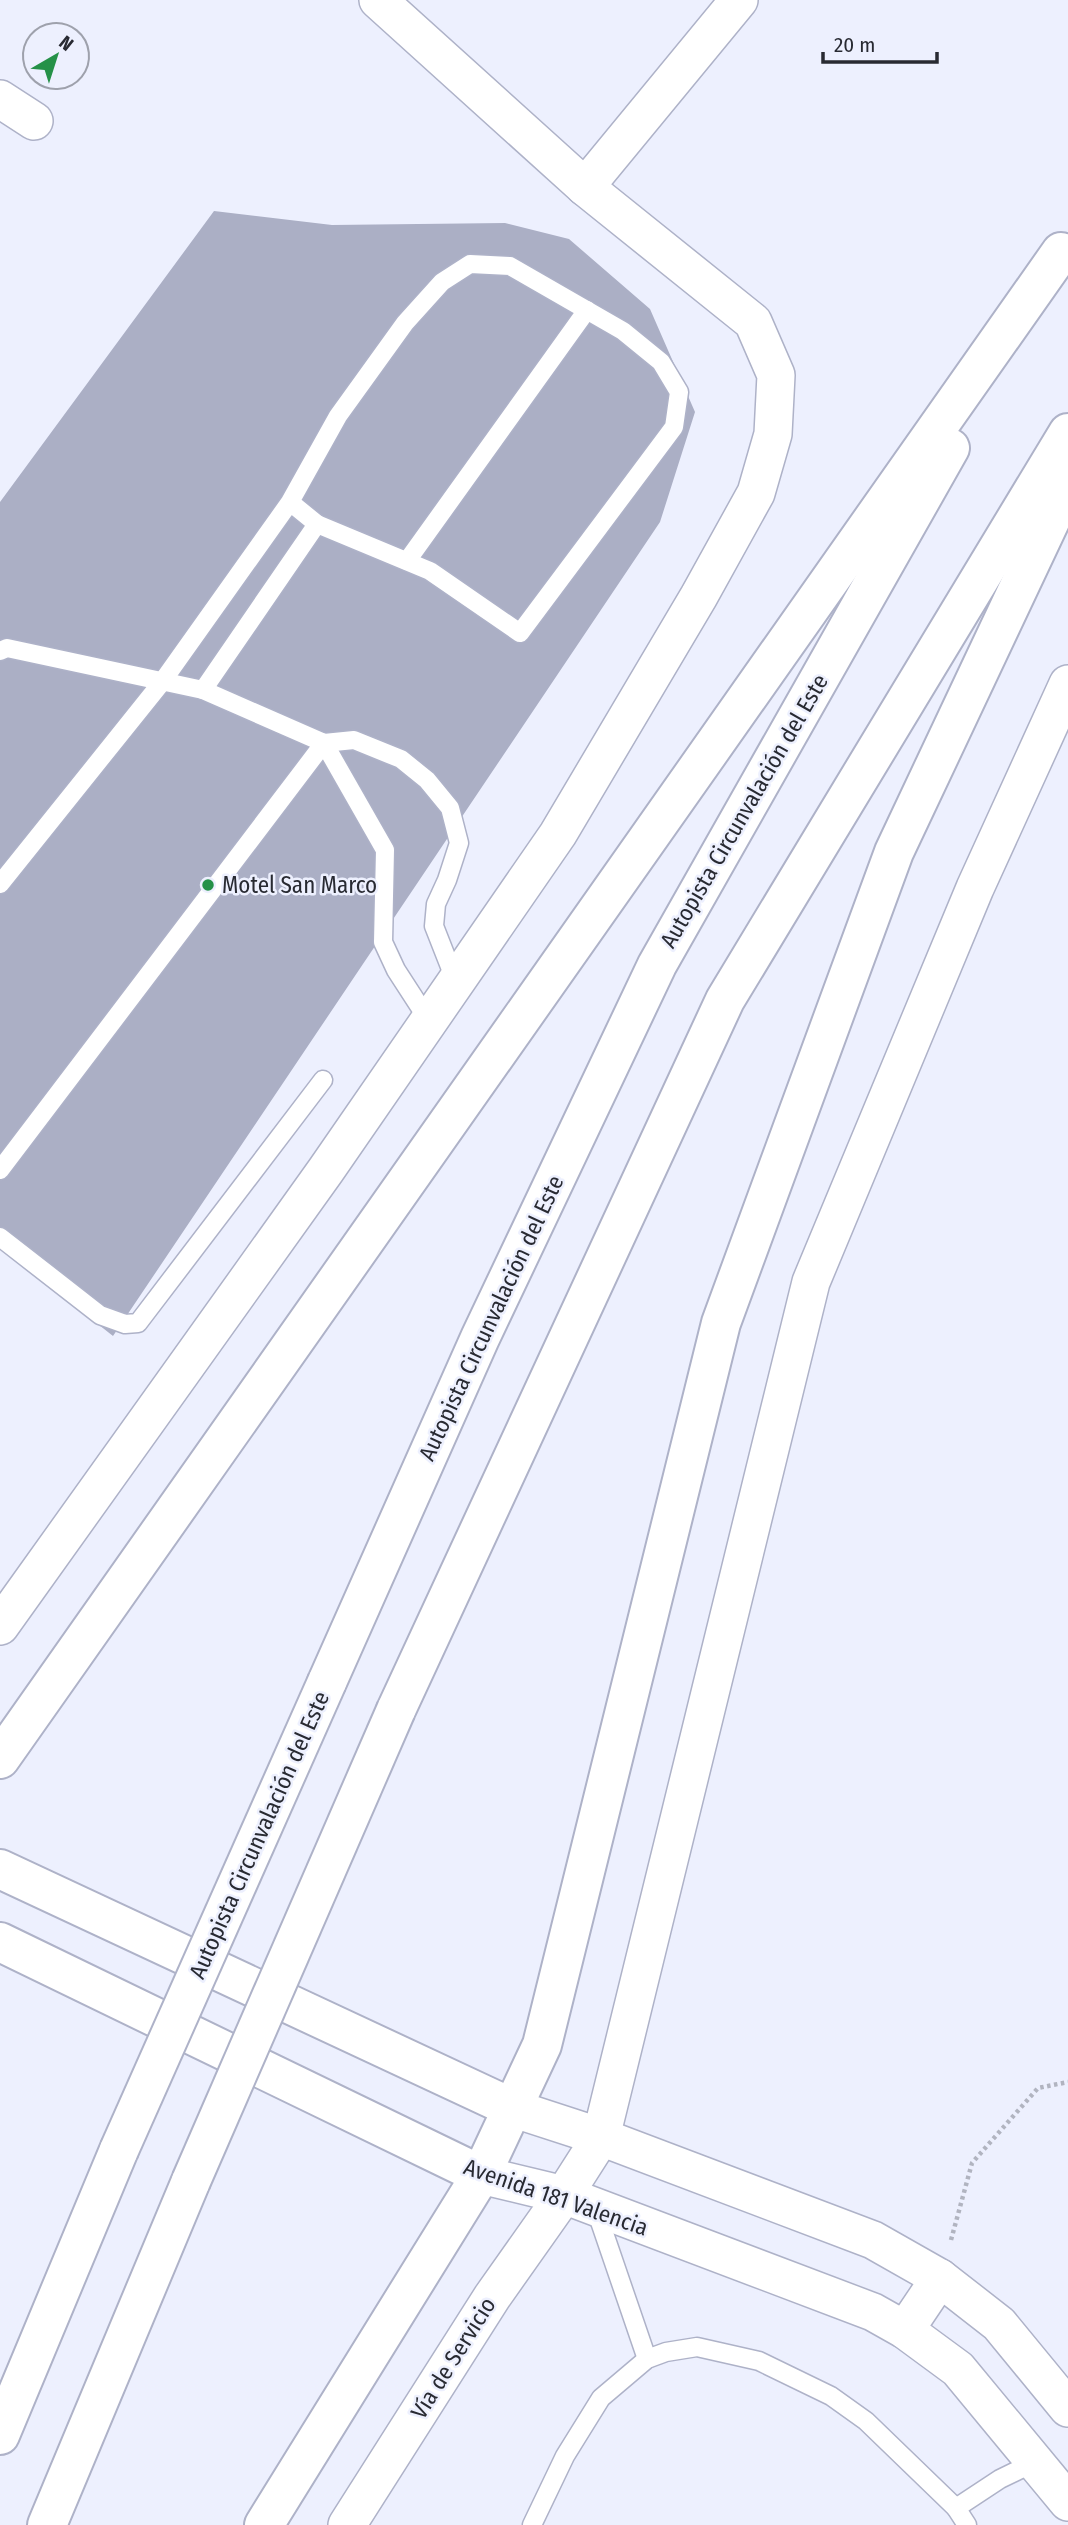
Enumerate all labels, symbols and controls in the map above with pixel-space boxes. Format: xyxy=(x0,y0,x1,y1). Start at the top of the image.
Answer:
north arrow xyxy=(21,21,91,91)
scale bar xyxy=(823,21,937,65)
text: N xyxy=(55,31,78,56)
text: 20 m xyxy=(834,32,875,58)
street label: Autopista Circunvalación del Este xyxy=(654,669,834,953)
place label: Motel San Marco xyxy=(222,871,377,899)
marker: Motel San Marco xyxy=(200,877,216,893)
street label: Autopista Circunvalación del Este xyxy=(412,1171,570,1465)
street label: Autopista Circunvalación del Este xyxy=(183,1687,335,1983)
street label: Avenida 181 Valencia xyxy=(460,2152,652,2242)
street label: Vía de Servicio xyxy=(405,2292,501,2424)

